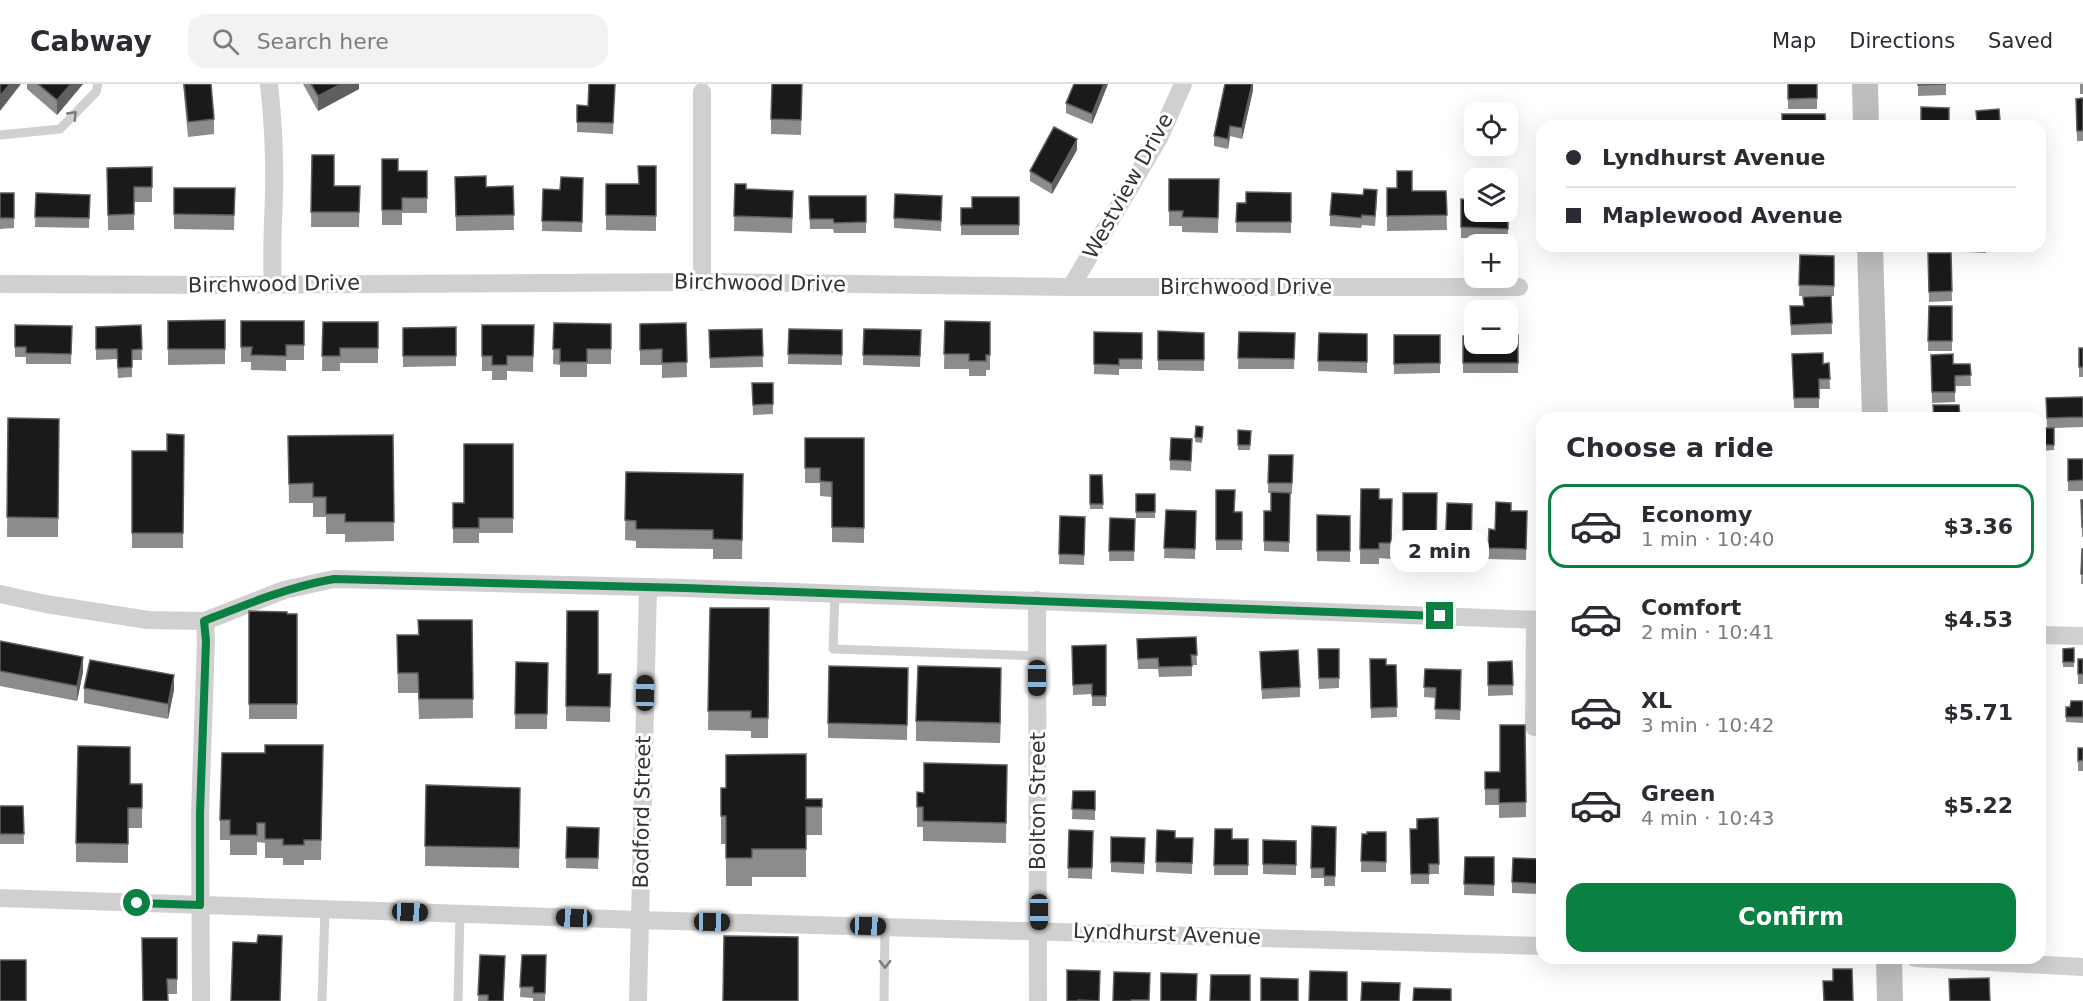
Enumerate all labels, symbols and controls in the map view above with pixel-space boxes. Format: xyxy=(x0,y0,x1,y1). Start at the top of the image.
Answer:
search box xyxy=(188,14,608,68)
text: Cabway xyxy=(30,25,152,58)
icon: search xyxy=(209,25,242,58)
text: Search here xyxy=(257,29,389,54)
text: Map xyxy=(1772,29,1816,53)
text: Directions xyxy=(1849,29,1955,53)
text: Saved xyxy=(1988,29,2053,53)
map controls xyxy=(1464,102,1518,354)
button: locate xyxy=(1464,102,1518,156)
street label: Westview Drive xyxy=(1078,109,1178,263)
one-way arrow xyxy=(66,112,77,122)
text: Lyndhurst Avenue xyxy=(1602,145,1825,170)
button: layers xyxy=(1464,168,1518,222)
text: Maplewood Avenue xyxy=(1602,203,1843,228)
button: + xyxy=(1464,234,1518,288)
street label: Birchwood Drive xyxy=(674,269,846,297)
street label: Birchwood Drive xyxy=(188,270,360,298)
street label: Birchwood Drive xyxy=(1160,275,1332,299)
button: − xyxy=(1464,300,1518,354)
text: Choose a ride xyxy=(1566,432,1774,463)
icon: car xyxy=(1569,499,1623,553)
text: Economy xyxy=(1641,502,1752,527)
text: $3.36 xyxy=(1943,514,2013,539)
text: 1 min · 10:40 xyxy=(1641,527,1775,551)
callout: 2 min xyxy=(1390,529,1490,571)
text: 2 min xyxy=(1408,539,1471,563)
icon: car xyxy=(1569,592,1623,646)
text: Comfort xyxy=(1641,595,1741,620)
route end xyxy=(1426,602,1453,629)
text: $4.53 xyxy=(1943,607,2013,632)
text: 2 min · 10:41 xyxy=(1641,620,1775,644)
car xyxy=(1028,660,1046,696)
car xyxy=(636,675,654,711)
icon: car xyxy=(1569,685,1623,739)
text: XL xyxy=(1641,688,1672,713)
text: $5.71 xyxy=(1943,700,2013,725)
text: 3 min · 10:42 xyxy=(1641,713,1775,737)
street label: Bolton Street xyxy=(1026,732,1050,870)
street label: Bodford Street xyxy=(629,735,655,889)
icon: car xyxy=(1569,778,1623,832)
text: Green xyxy=(1641,781,1715,806)
text: $5.22 xyxy=(1943,793,2013,818)
text: 4 min · 10:43 xyxy=(1641,806,1775,830)
button: Confirm xyxy=(1566,883,2016,952)
route start xyxy=(123,889,150,916)
car xyxy=(1030,894,1048,930)
car xyxy=(392,902,428,922)
car xyxy=(556,908,592,928)
car xyxy=(694,913,730,931)
car xyxy=(850,916,886,936)
street label: Lyndhurst Avenue xyxy=(1073,919,1261,949)
one-way arrow xyxy=(879,959,891,968)

